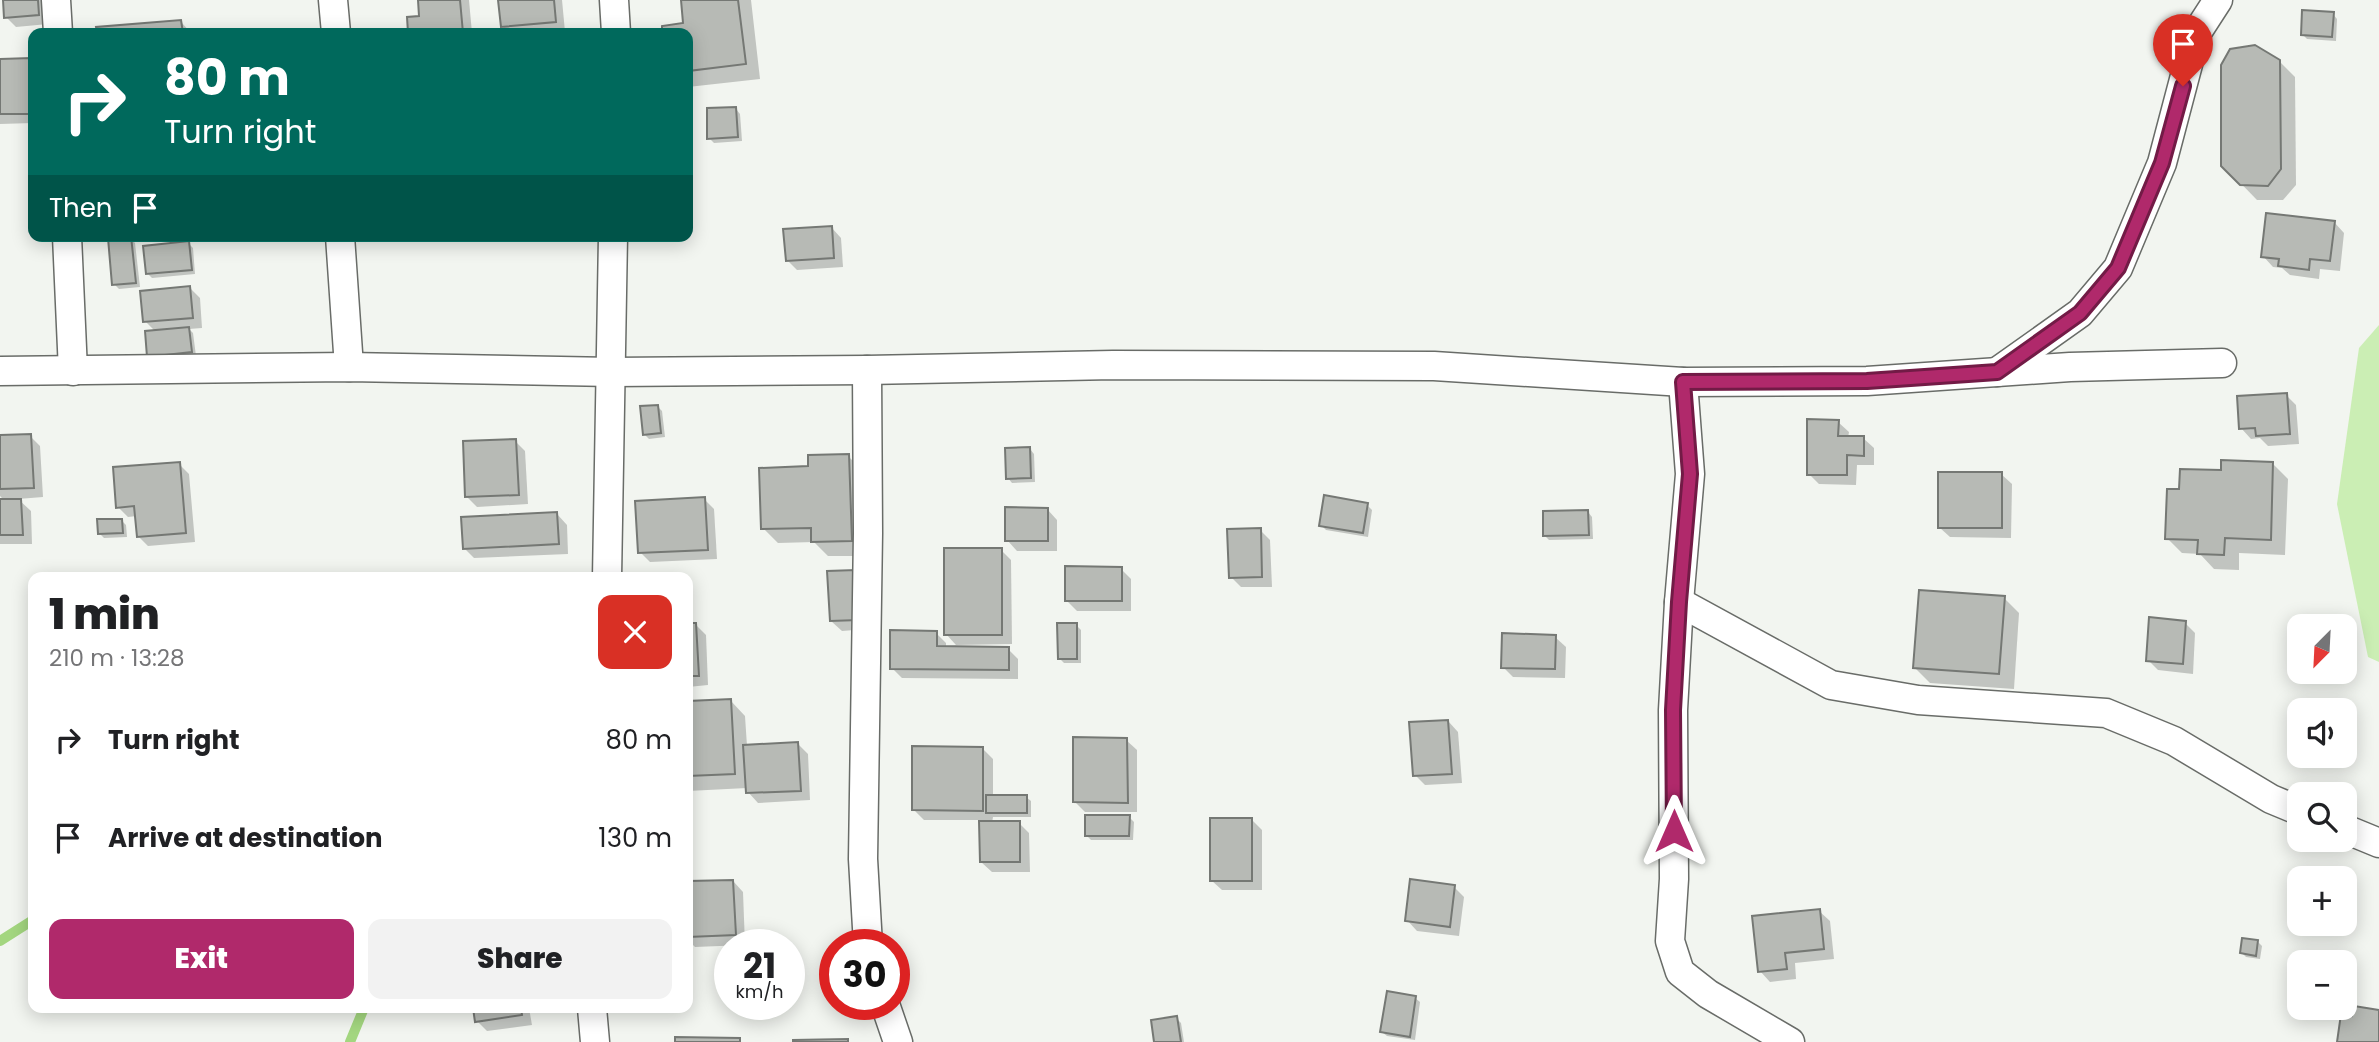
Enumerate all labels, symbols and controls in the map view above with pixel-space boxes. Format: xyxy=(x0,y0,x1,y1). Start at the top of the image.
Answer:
pin xyxy=(2153,14,2213,86)
icon: arrive xyxy=(2164,25,2202,63)
text: 80 m xyxy=(164,44,290,112)
icon: right xyxy=(49,56,140,147)
text: Turn right xyxy=(164,109,316,154)
icon: arrive xyxy=(126,189,164,227)
text: Then xyxy=(49,190,112,226)
text: 1 min xyxy=(49,585,160,644)
button: close xyxy=(598,595,672,669)
north arrow xyxy=(2287,614,2357,684)
map controls xyxy=(2287,614,2357,1020)
text: 210 m · 13:28 xyxy=(49,642,185,674)
button: sound xyxy=(2287,698,2357,768)
icon: right xyxy=(49,721,87,759)
text: Turn right xyxy=(108,722,240,758)
text: 80 m xyxy=(606,722,672,758)
button: search xyxy=(2287,782,2357,852)
position arrow xyxy=(1637,794,1711,868)
icon: arrive xyxy=(49,819,87,857)
text: Arrive at destination xyxy=(108,820,383,856)
text: 130 m xyxy=(598,820,672,856)
button: + xyxy=(2287,866,2357,936)
button: Exit xyxy=(49,919,354,999)
button: Share xyxy=(368,919,672,999)
speed limit sign: 30 xyxy=(819,929,910,1020)
text: 21 xyxy=(743,941,776,990)
button: − xyxy=(2287,950,2357,1020)
text: km/h xyxy=(736,979,783,1004)

